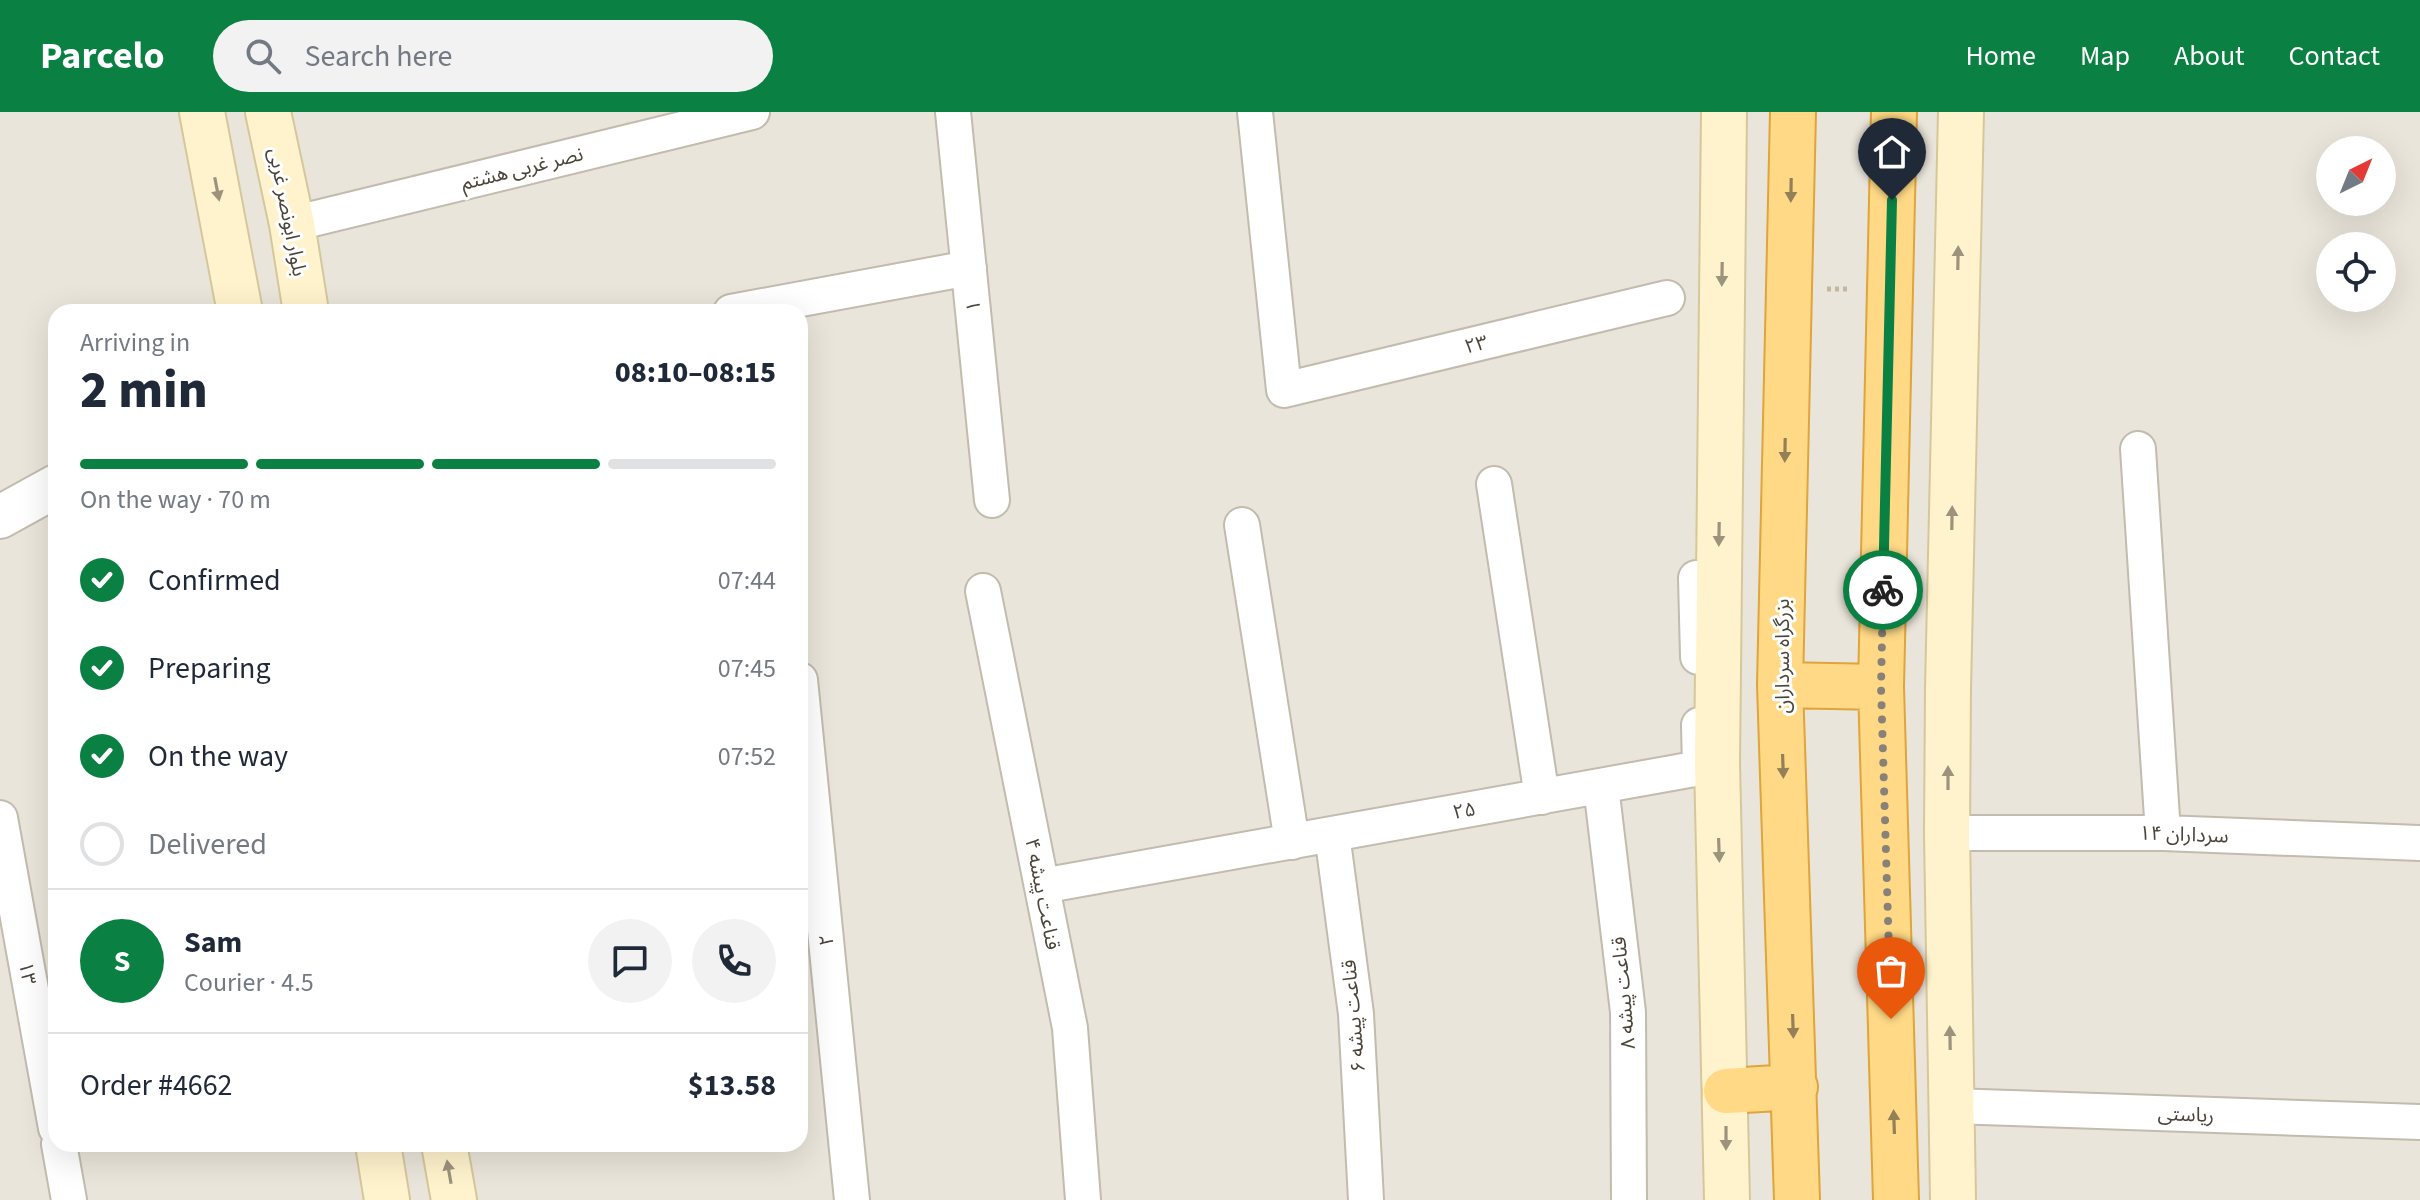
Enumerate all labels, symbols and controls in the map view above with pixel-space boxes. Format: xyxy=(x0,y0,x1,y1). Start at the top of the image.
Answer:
search box xyxy=(213,20,773,92)
text: Parcelo xyxy=(40,29,165,83)
icon: search xyxy=(241,34,285,78)
text: Search here xyxy=(305,35,452,78)
text: Home xyxy=(1965,36,2036,76)
text: Map xyxy=(2080,36,2130,76)
text: About xyxy=(2174,36,2245,76)
text: Contact xyxy=(2289,36,2380,76)
pin xyxy=(1858,118,1926,200)
icon: home xyxy=(1870,130,1914,174)
north arrow xyxy=(2316,136,2396,216)
map controls xyxy=(2316,136,2396,312)
street label: نصر غربی هشتم xyxy=(458,140,586,198)
street label: بلوار ابونصر غربی xyxy=(261,146,313,279)
one-way arrow xyxy=(211,176,224,201)
one-way arrow xyxy=(1785,178,1798,203)
button: locate xyxy=(2316,232,2396,312)
one-way arrow xyxy=(1952,245,1964,270)
one-way arrow xyxy=(1716,262,1728,287)
street label: ۱ xyxy=(959,299,989,313)
text: Arriving in xyxy=(80,324,190,361)
street label: ۲۳ xyxy=(1462,329,1491,361)
text: 08:10–08:15 xyxy=(615,351,776,394)
text: 2 min xyxy=(80,354,208,428)
one-way arrow xyxy=(1779,438,1792,463)
text: On the way · 70 m xyxy=(80,481,271,518)
one-way arrow xyxy=(1946,505,1958,530)
one-way arrow xyxy=(1713,522,1725,547)
courier xyxy=(1843,550,1923,630)
icon: check xyxy=(80,558,124,602)
text: Confirmed xyxy=(148,559,281,602)
text: 07:44 xyxy=(718,562,776,599)
icon: bike xyxy=(1861,568,1905,612)
street label: بزرگراه سرداران xyxy=(1769,599,1797,713)
icon: check xyxy=(80,646,124,690)
text: Preparing xyxy=(148,647,271,690)
text: 07:45 xyxy=(718,650,776,687)
icon: check xyxy=(80,734,124,778)
text: On the way xyxy=(148,735,288,778)
text: 07:52 xyxy=(718,738,776,775)
one-way arrow xyxy=(1777,754,1790,779)
one-way arrow xyxy=(1942,765,1954,790)
street label: ۲۵ xyxy=(1450,795,1478,827)
street label: ۱۴ سرداران xyxy=(2139,819,2229,851)
text: Delivered xyxy=(148,823,267,866)
street label: قناعت پیشه ۴ xyxy=(1017,836,1067,952)
one-way arrow xyxy=(1713,838,1726,863)
button: chat xyxy=(588,919,672,1003)
button: phone xyxy=(692,919,776,1003)
text: Sam xyxy=(184,921,242,964)
street label: ۲ xyxy=(812,933,842,947)
street label: قناعت پیشه ۸ xyxy=(1605,935,1643,1050)
pin xyxy=(1857,937,1925,1019)
text: S xyxy=(114,940,130,983)
icon: bag xyxy=(1869,949,1913,993)
street label: قناعت پیشه ۶ xyxy=(1335,958,1373,1073)
street label: ۱۳ xyxy=(11,959,43,987)
text: Courier · 4.5 xyxy=(184,964,314,1001)
one-way arrow xyxy=(1786,1014,1799,1039)
one-way arrow xyxy=(1944,1025,1957,1050)
text: Order #4662 xyxy=(80,1064,233,1107)
text: $13.58 xyxy=(688,1064,776,1107)
street label: ریاستی xyxy=(2157,1100,2215,1130)
one-way arrow xyxy=(1888,1109,1901,1134)
one-way arrow xyxy=(1720,1126,1732,1151)
one-way arrow xyxy=(443,1159,455,1184)

